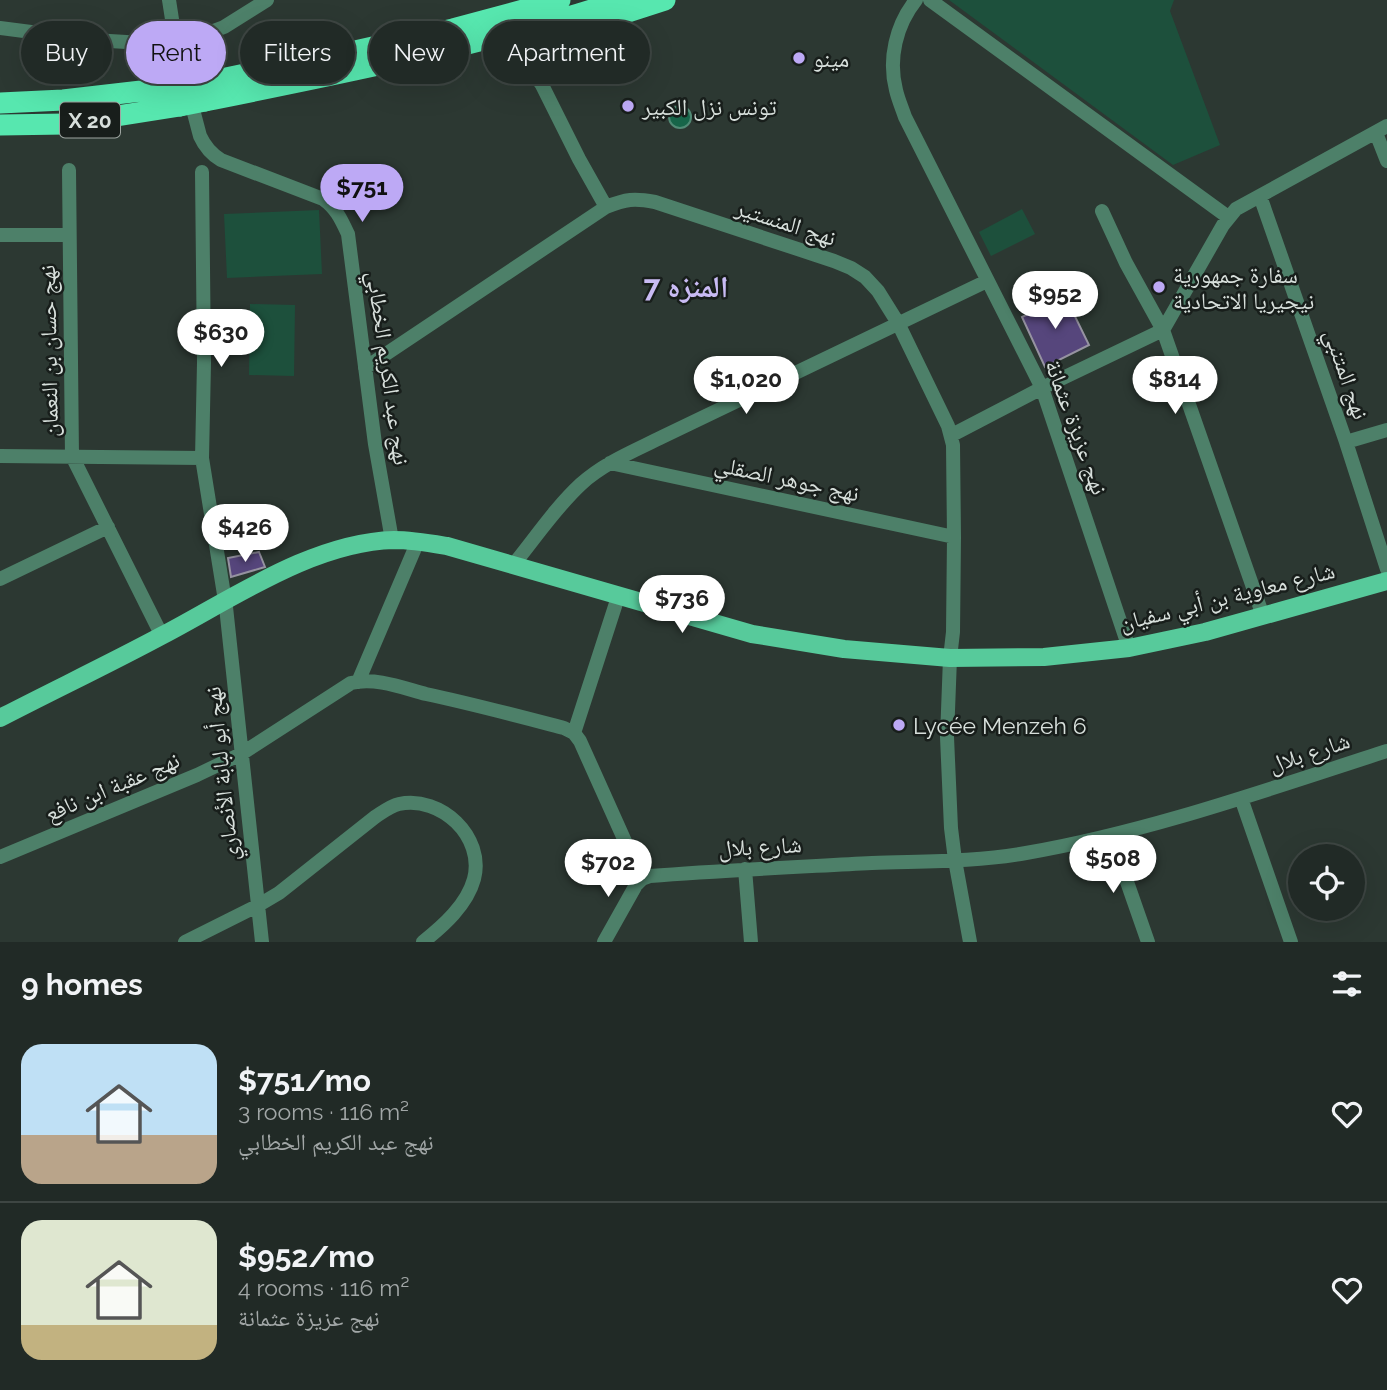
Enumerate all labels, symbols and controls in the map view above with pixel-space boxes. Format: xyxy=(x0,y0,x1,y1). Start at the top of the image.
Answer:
chip: Buy xyxy=(21,21,112,84)
chip: Rent xyxy=(126,21,226,84)
chip: Filters xyxy=(240,21,355,84)
chip: New xyxy=(369,21,469,84)
chip: Apartment xyxy=(483,21,650,84)
place label: مينو xyxy=(813,45,849,72)
marker: مينو xyxy=(791,50,807,66)
place label: تونس نزل الكبير xyxy=(641,93,777,121)
marker: تونس نزل الكبير xyxy=(620,98,636,114)
road number: X 20 xyxy=(60,102,120,138)
pin: $751 xyxy=(321,164,403,224)
text: $751 xyxy=(336,173,388,200)
street label: نهج المنستير xyxy=(731,193,840,253)
place label: سفارة جمهورية نيجيريا الاتحادية xyxy=(1173,261,1314,314)
street label: نهج حسان بن النعمان xyxy=(33,265,65,437)
street label: نهج عبد الكريم الخطابي xyxy=(356,269,416,468)
district label: المنزه 7 xyxy=(644,269,728,304)
pin: $952 xyxy=(1014,272,1096,331)
marker: سفارة جمهورية نيجيريا الاتحادية xyxy=(1151,279,1167,295)
text: $952 xyxy=(1028,280,1082,307)
pin: $630 xyxy=(180,310,262,369)
text: $630 xyxy=(193,318,249,345)
street label: نهج المتنبي xyxy=(1313,325,1375,425)
pin: $1,020 xyxy=(689,356,803,416)
street label: نهج عزيزة عثمانة xyxy=(1038,356,1114,499)
pin: $814 xyxy=(1134,356,1216,416)
text: $1,020 xyxy=(710,365,782,392)
text: $814 xyxy=(1149,365,1201,392)
street label: نهج جوهر الصقلي xyxy=(711,450,862,512)
pin: $426 xyxy=(204,504,286,564)
text: $426 xyxy=(218,513,272,540)
street label: شارع معاوية بن أبي سفيان xyxy=(1116,556,1339,642)
pin: $736 xyxy=(641,576,723,635)
text: $736 xyxy=(655,584,709,611)
street label: نهج أبو لبابة الأنصاري xyxy=(198,685,249,863)
place label: Lycée Menzeh 6 xyxy=(913,712,1087,739)
marker: Lycée Menzeh 6 xyxy=(891,717,907,733)
street label: شارع بلال xyxy=(1265,726,1354,780)
street label: نهج عقبة ابن نافع xyxy=(41,746,184,828)
street label: شارع بلال xyxy=(718,830,803,864)
pin: $508 xyxy=(1072,836,1154,895)
pin: $702 xyxy=(567,839,649,899)
text: $508 xyxy=(1085,844,1141,871)
map controls xyxy=(1288,844,1365,921)
button: locate xyxy=(1288,844,1365,921)
text: $702 xyxy=(581,848,635,875)
icon: filters xyxy=(1328,965,1366,1003)
text: 9 homes xyxy=(21,967,143,1002)
text: $751/mo xyxy=(238,1063,371,1098)
icon: home xyxy=(77,1072,161,1156)
icon: heart xyxy=(1328,1095,1366,1133)
text: 3 rooms · 116 m² xyxy=(238,1098,409,1125)
text: نهج عبد الكريم الخطابي xyxy=(238,1128,434,1155)
text: $952/mo xyxy=(238,1239,374,1274)
icon: home xyxy=(77,1248,161,1332)
icon: heart xyxy=(1328,1271,1366,1309)
text: 4 rooms · 116 m² xyxy=(238,1274,409,1301)
text: نهج عزيزة عثمانة xyxy=(238,1304,380,1331)

